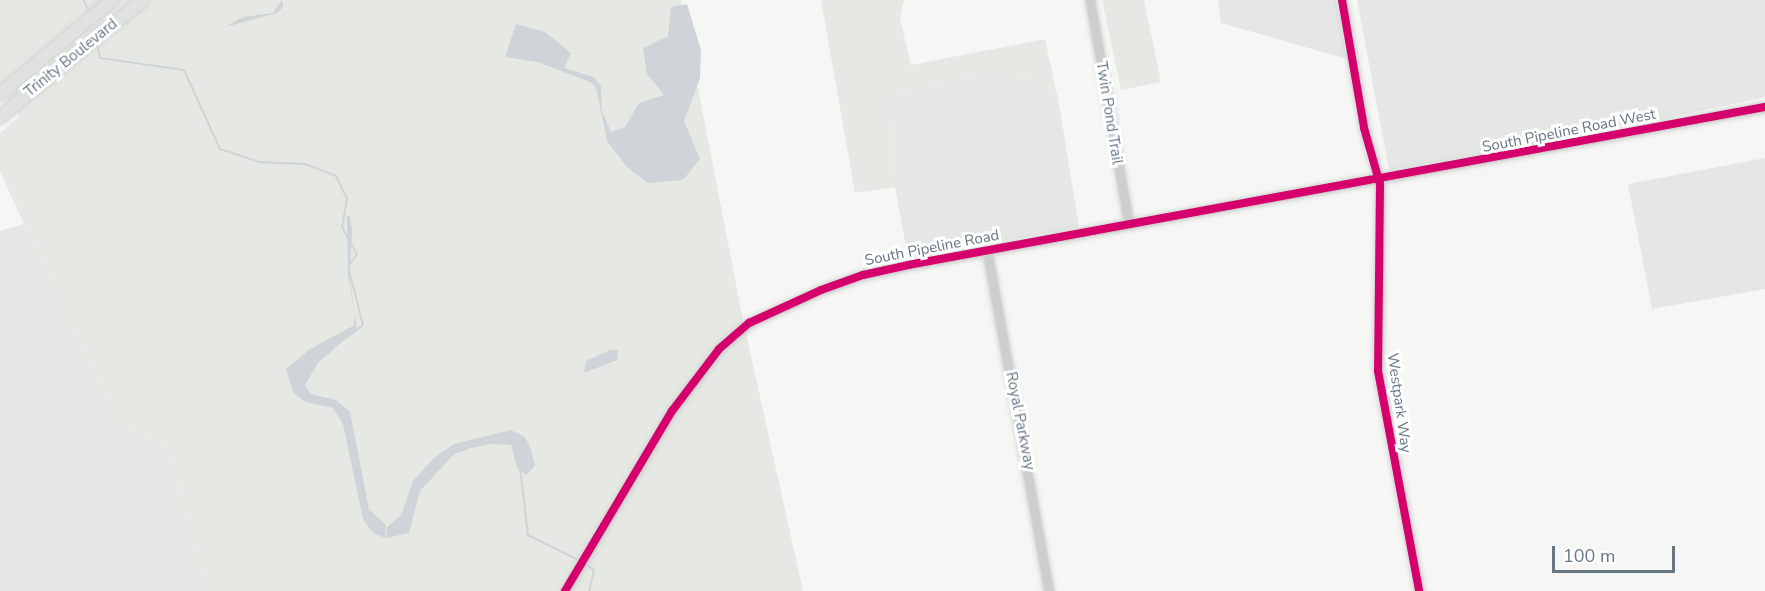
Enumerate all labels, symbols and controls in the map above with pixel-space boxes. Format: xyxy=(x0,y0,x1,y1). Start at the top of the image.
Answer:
street label: Trinity Boulevard xyxy=(21,15,121,101)
street label: Twin Pond Trail xyxy=(1092,60,1126,166)
street label: South Pipeline Road West xyxy=(1481,105,1657,157)
street label: South Pipeline Road xyxy=(863,226,1001,270)
street label: Westpark Way xyxy=(1383,352,1415,454)
street label: Royal Parkway xyxy=(1002,370,1038,472)
scale bar xyxy=(1555,534,1678,572)
text: 100 m xyxy=(1563,544,1615,568)

